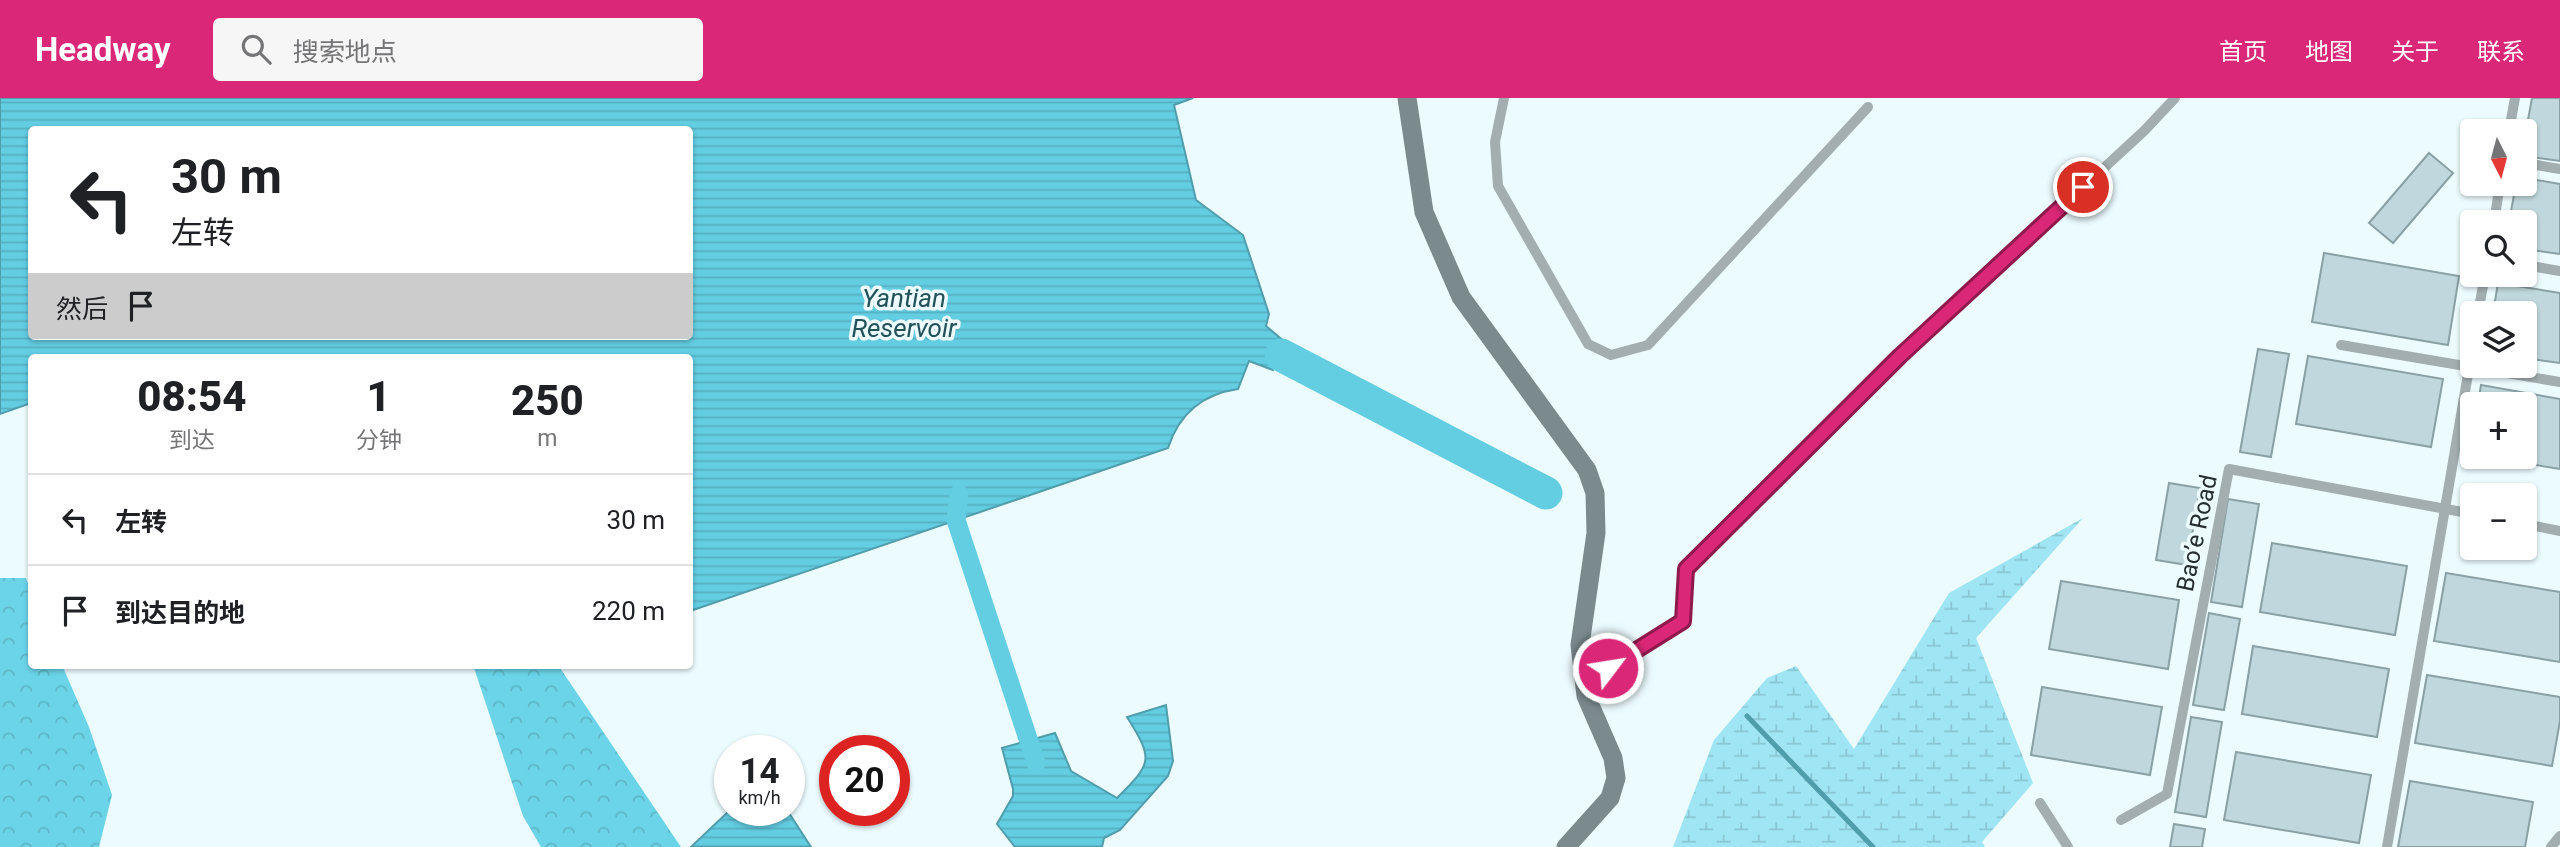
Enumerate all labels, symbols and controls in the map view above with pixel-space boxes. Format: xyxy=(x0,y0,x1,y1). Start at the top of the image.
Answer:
search box xyxy=(213,18,703,81)
text: Headway xyxy=(35,30,171,69)
icon: search xyxy=(237,30,275,68)
text: 搜索地点 xyxy=(293,37,397,67)
text: 首页 xyxy=(2219,38,2267,66)
text: 地图 xyxy=(2305,38,2353,66)
text: 关于 xyxy=(2391,38,2439,66)
text: 联系 xyxy=(2477,38,2525,66)
north arrow xyxy=(2460,119,2538,196)
map controls xyxy=(2460,119,2537,560)
text: 30 m xyxy=(171,148,282,205)
icon: left xyxy=(56,154,147,245)
pin xyxy=(2053,157,2113,217)
icon: arrive xyxy=(2064,168,2102,206)
button: search xyxy=(2460,210,2537,287)
text: 左转 xyxy=(171,214,235,252)
water label: Yantian Reservoir xyxy=(851,283,958,343)
icon: arrive xyxy=(122,287,160,325)
text: 然后 xyxy=(56,294,108,324)
button: layers xyxy=(2460,301,2537,378)
text: 08:54 xyxy=(137,372,246,421)
text: 1 xyxy=(367,372,391,421)
text: 250 xyxy=(511,376,584,425)
button: + xyxy=(2460,392,2537,469)
text: m xyxy=(537,425,557,452)
text: 到达 xyxy=(169,427,215,454)
text: 分钟 xyxy=(356,427,402,454)
street label: Bao’e Road xyxy=(2171,472,2223,594)
button: − xyxy=(2460,483,2537,560)
icon: left xyxy=(56,501,94,539)
text: 30 m xyxy=(607,505,665,535)
text: 左转 xyxy=(115,507,167,537)
icon: arrive xyxy=(56,592,94,630)
text: 220 m xyxy=(592,596,665,626)
text: 到达目的地 xyxy=(115,598,245,628)
position arrow xyxy=(1571,631,1645,705)
speed limit sign: 20 xyxy=(819,735,910,826)
text: 14 xyxy=(739,751,780,792)
text: km/h xyxy=(738,787,781,808)

